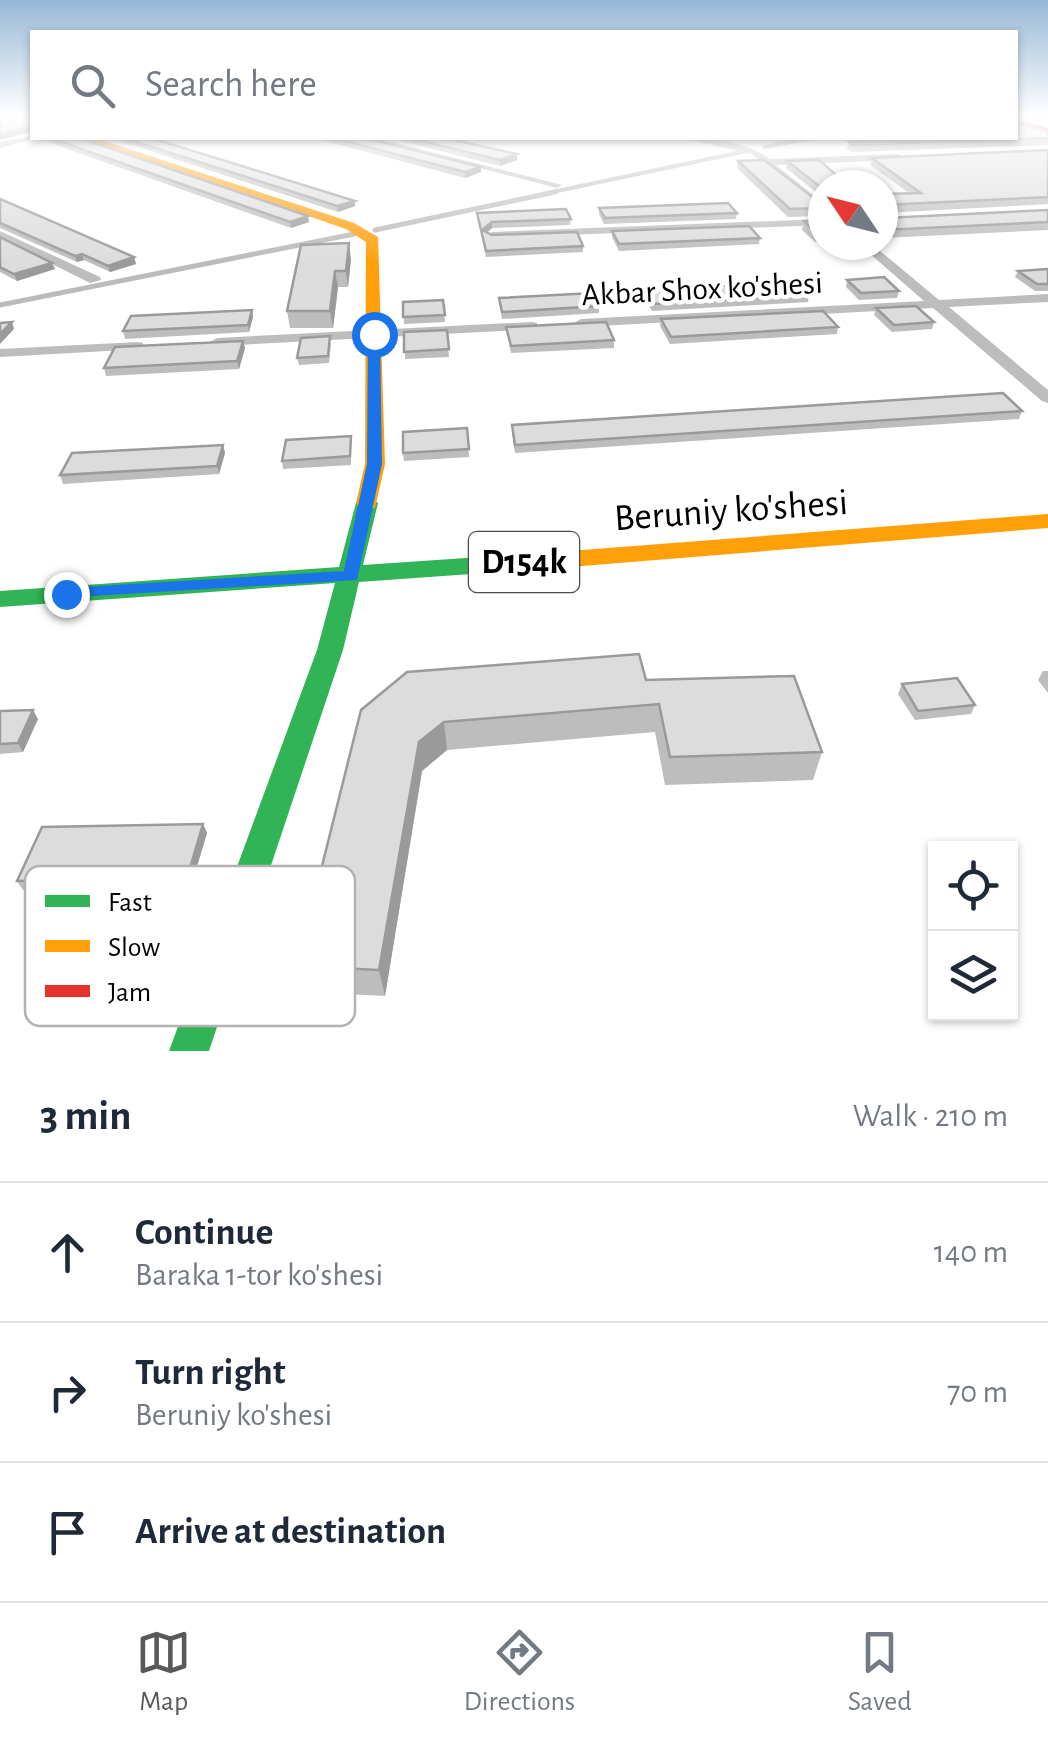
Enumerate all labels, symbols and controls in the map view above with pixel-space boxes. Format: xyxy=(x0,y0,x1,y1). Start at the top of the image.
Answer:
search box xyxy=(30,30,1018,140)
icon: search xyxy=(65,58,120,113)
text: Search here xyxy=(145,66,317,104)
north arrow xyxy=(808,170,898,260)
street label: Akbar Shox ko'shesi xyxy=(581,267,823,311)
route start xyxy=(352,312,398,358)
street label: Beruniy ko'shesi xyxy=(613,484,849,538)
road number: D154k xyxy=(469,532,579,592)
route end xyxy=(44,572,90,618)
map controls xyxy=(928,841,1018,1021)
button: locate xyxy=(928,841,1018,931)
legend xyxy=(25,866,355,1026)
text: Fast xyxy=(108,889,152,917)
button: layers xyxy=(928,931,1018,1021)
text: Slow xyxy=(108,934,160,962)
text: Jam xyxy=(108,979,151,1007)
text: 3 min xyxy=(40,1095,132,1137)
text: Walk · 210 m xyxy=(853,1100,1008,1132)
text: Continue xyxy=(135,1214,273,1252)
icon: ahead xyxy=(40,1225,95,1280)
text: 140 m xyxy=(934,1236,1008,1268)
text: Baraka 1-tor ko'shesi xyxy=(135,1259,383,1291)
text: Turn right xyxy=(135,1354,285,1392)
icon: right xyxy=(40,1365,95,1420)
text: 70 m xyxy=(947,1376,1008,1408)
text: Beruniy ko'shesi xyxy=(135,1399,332,1431)
icon: arrive xyxy=(40,1505,95,1560)
text: Arrive at destination xyxy=(135,1513,446,1551)
tab: Map xyxy=(136,1625,191,1719)
tab: Directions xyxy=(464,1625,575,1719)
tab: Saved xyxy=(848,1625,912,1719)

